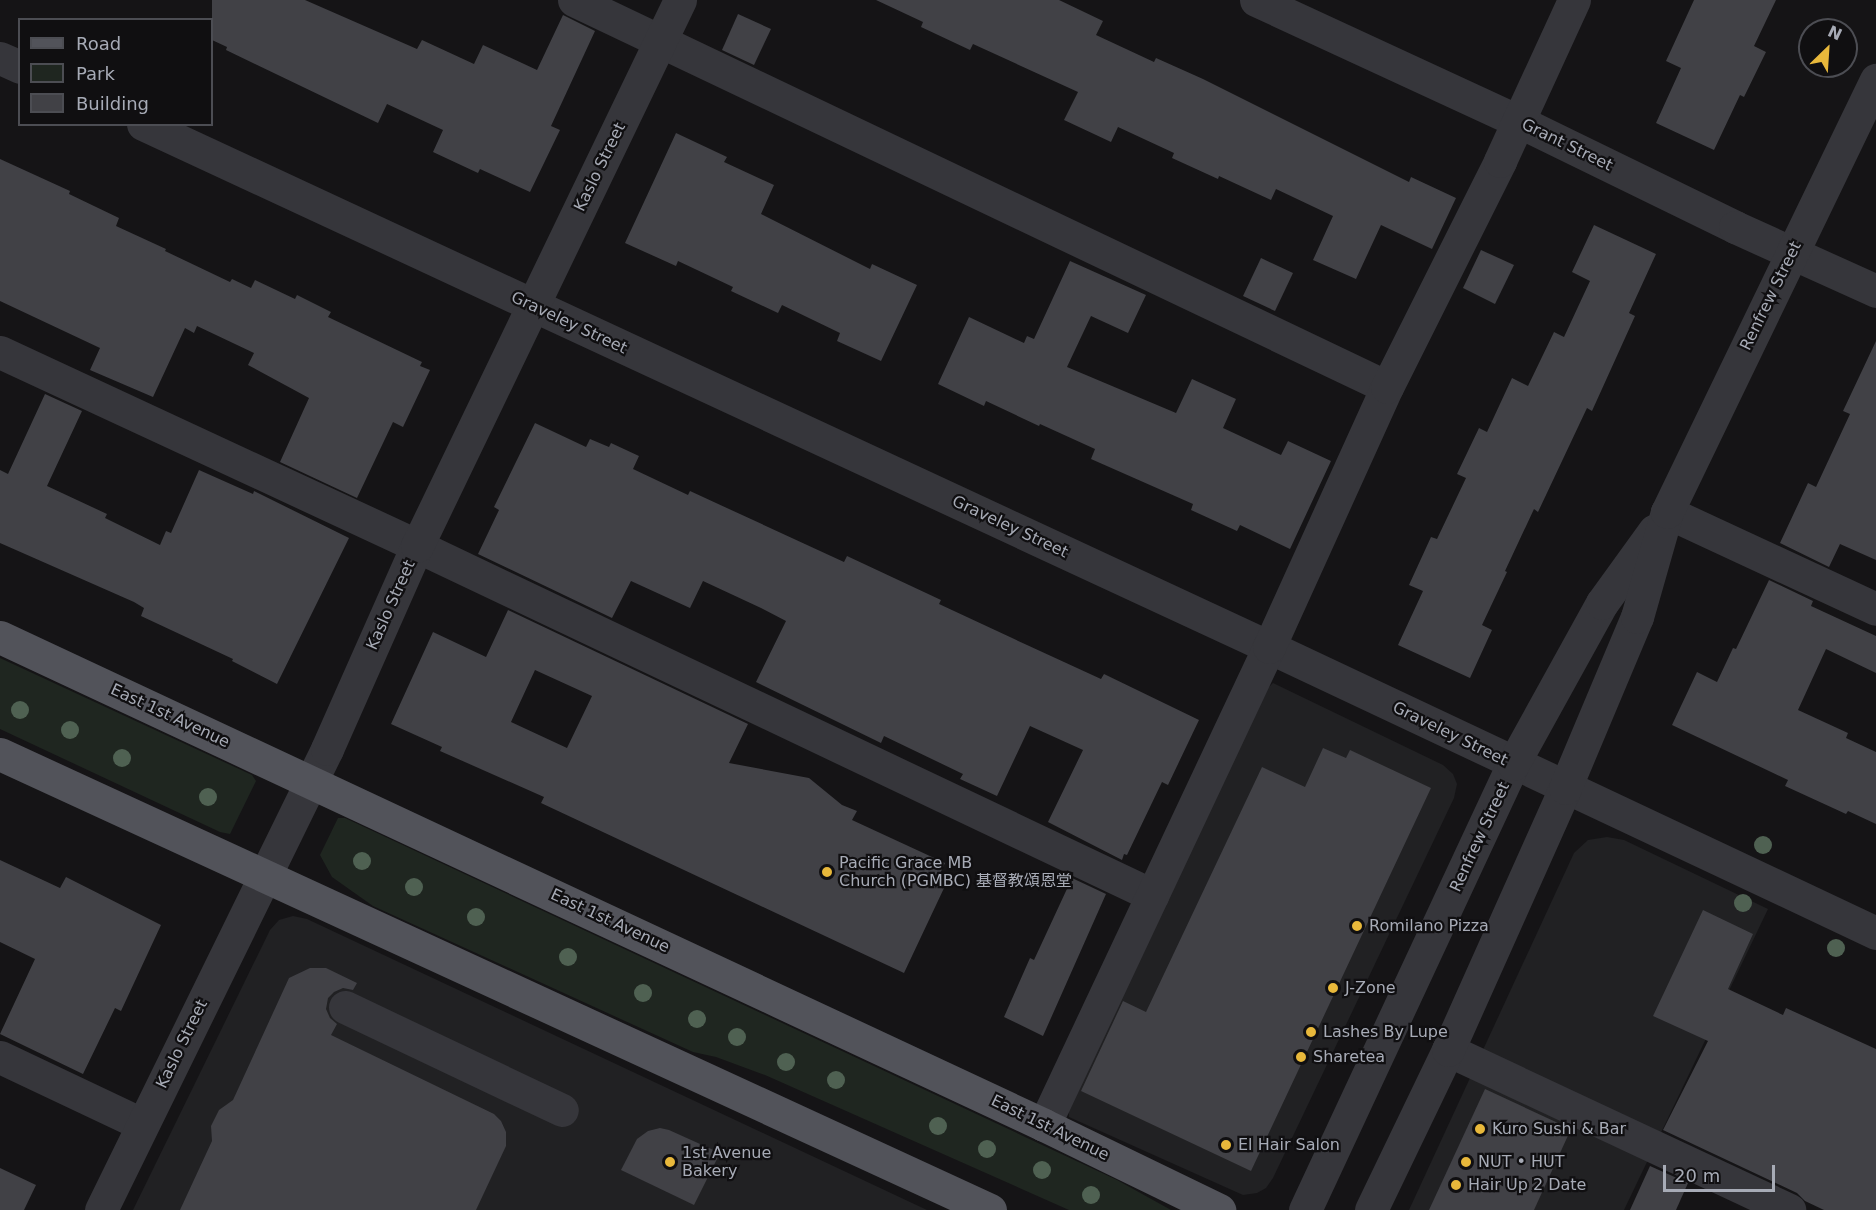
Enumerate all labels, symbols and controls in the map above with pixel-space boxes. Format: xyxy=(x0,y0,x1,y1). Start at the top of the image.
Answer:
legend xyxy=(18,18,213,126)
north arrow xyxy=(1798,18,1858,78)
text: N xyxy=(1825,22,1845,44)
text: Road xyxy=(76,33,121,54)
text: Park xyxy=(76,63,115,84)
text: Building xyxy=(76,93,149,114)
street label: Grant Street xyxy=(1518,115,1616,175)
street label: Kaslo Street xyxy=(570,120,630,214)
street label: Renfrew Street xyxy=(1736,238,1806,354)
street label: Graveley Street xyxy=(508,288,630,358)
street label: Graveley Street xyxy=(949,492,1071,562)
street label: Kaslo Street xyxy=(363,557,419,653)
street label: East 1st Avenue xyxy=(108,680,232,752)
street label: Graveley Street xyxy=(1389,698,1511,770)
street label: Renfrew Street xyxy=(1446,779,1514,895)
place label: Pacific Grace MB Church (PGMBC) 基督教頌恩堂 xyxy=(839,853,1072,891)
marker: Pacific Grace MB Church (PGMBC) 基督教頌恩堂 xyxy=(820,865,834,879)
street label: East 1st Avenue xyxy=(548,885,672,957)
place label: Romilano Pizza xyxy=(1369,916,1489,936)
marker: Romilano Pizza xyxy=(1350,919,1364,933)
place label: J-Zone xyxy=(1345,978,1396,998)
marker: J-Zone xyxy=(1326,981,1340,995)
street label: Kaslo Street xyxy=(152,997,212,1091)
place label: Lashes By Lupe xyxy=(1323,1022,1448,1042)
marker: Lashes By Lupe xyxy=(1304,1025,1318,1039)
place label: Sharetea xyxy=(1313,1047,1385,1067)
marker: Sharetea xyxy=(1294,1050,1308,1064)
street label: East 1st Avenue xyxy=(988,1091,1112,1165)
place label: Kuro Sushi & Bar xyxy=(1492,1119,1626,1139)
marker: Kuro Sushi & Bar xyxy=(1473,1122,1487,1136)
place label: El Hair Salon xyxy=(1238,1135,1340,1155)
marker: El Hair Salon xyxy=(1219,1138,1233,1152)
place label: 1st Avenue Bakery xyxy=(682,1143,771,1181)
place label: NUT • HUT xyxy=(1478,1152,1565,1172)
scale bar xyxy=(1666,1153,1778,1191)
marker: 1st Avenue Bakery xyxy=(663,1155,677,1169)
marker: NUT • HUT xyxy=(1459,1155,1473,1169)
text: 20 m xyxy=(1674,1165,1720,1186)
place label: Hair Up 2 Date xyxy=(1468,1175,1586,1195)
marker: Hair Up 2 Date xyxy=(1449,1178,1463,1192)

